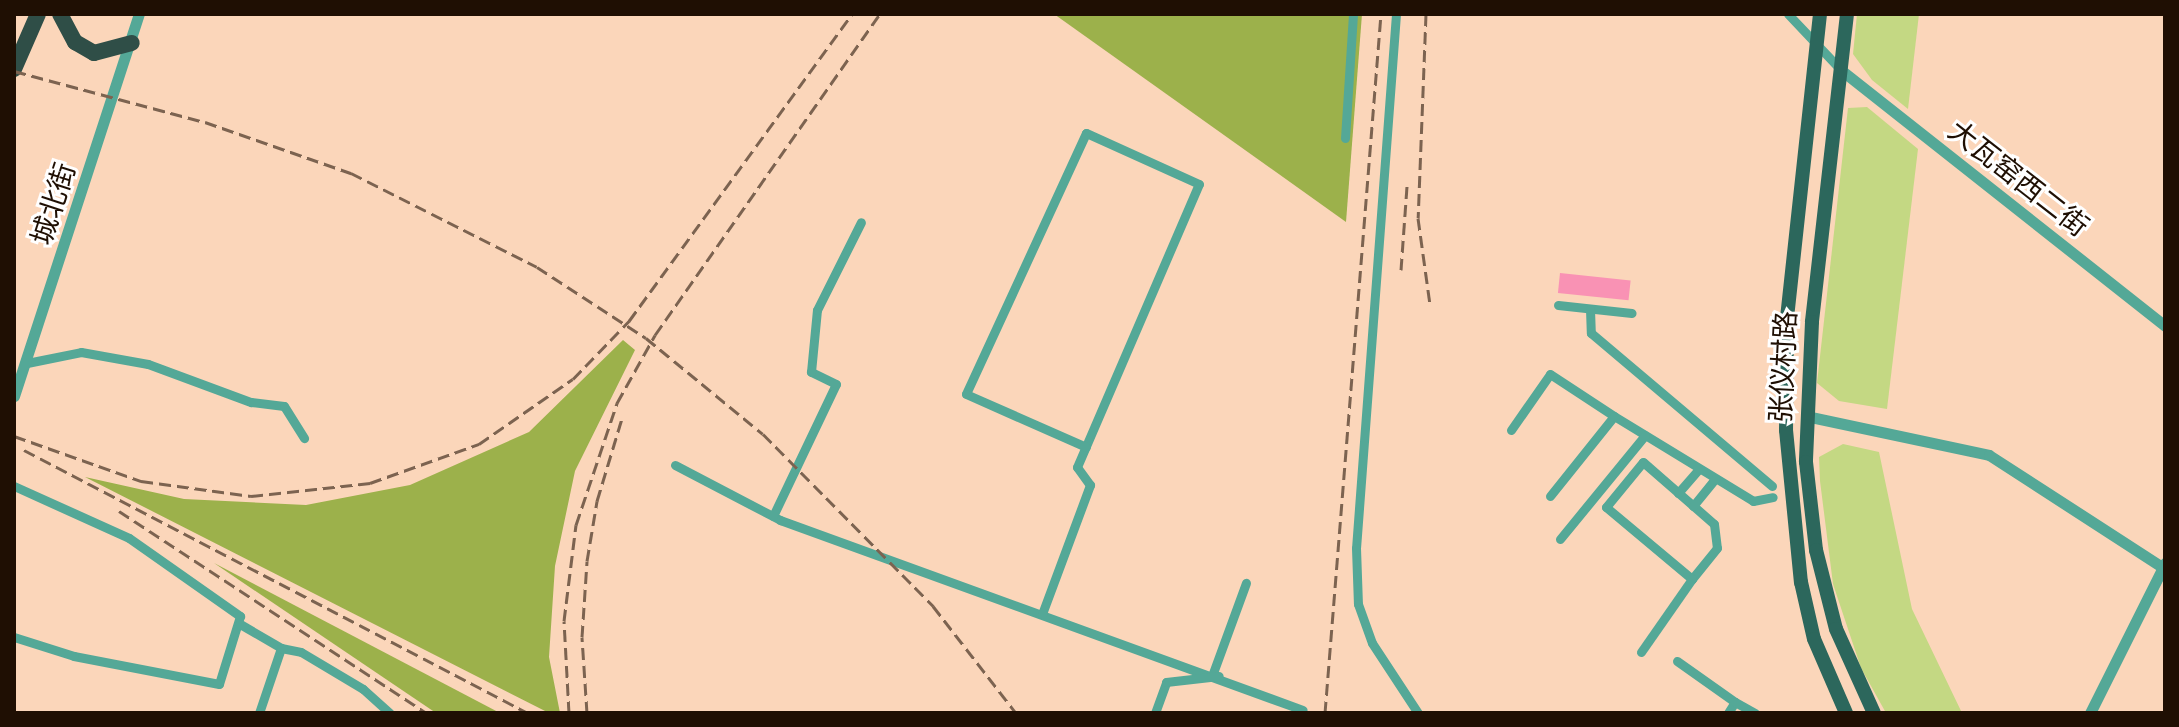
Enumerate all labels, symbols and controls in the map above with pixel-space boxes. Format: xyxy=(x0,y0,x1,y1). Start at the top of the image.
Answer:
street label: 大瓦窑西二街 xyxy=(1941,114,2095,244)
street label: 城北街 xyxy=(25,159,83,249)
street label: 张仪村路 xyxy=(1764,310,1804,424)

